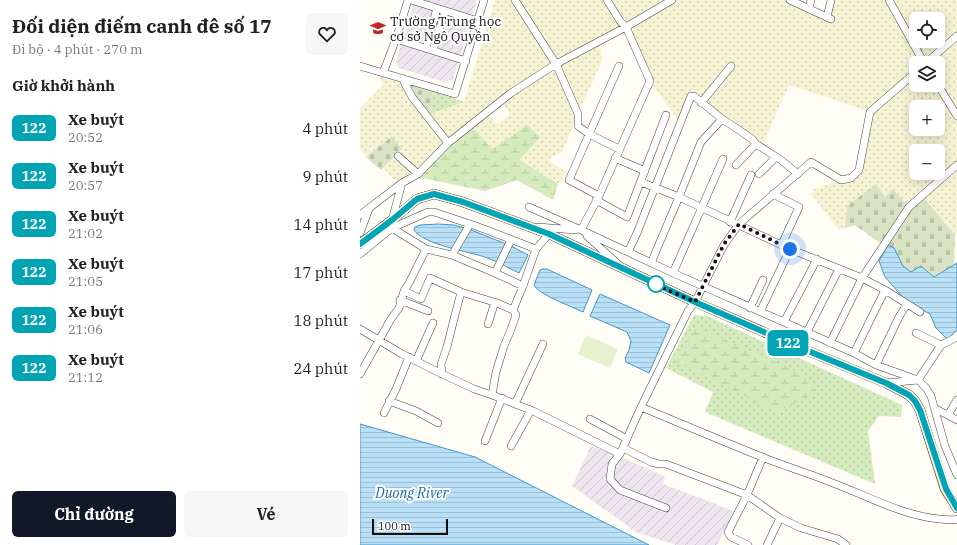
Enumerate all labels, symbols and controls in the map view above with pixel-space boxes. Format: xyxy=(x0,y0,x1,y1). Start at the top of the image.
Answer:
map controls xyxy=(909,12,945,180)
button: locate xyxy=(909,12,945,48)
button: heart xyxy=(306,13,348,55)
place label: Trường Trung học cơ sở Ngô Quyền xyxy=(390,13,501,45)
text: Đối diện điếm canh đê số 17 xyxy=(12,14,272,38)
school or university icon: Trường Trung học cơ sở Ngô Quyền xyxy=(369,19,387,37)
text: Đi bộ · 4 phút · 270 m xyxy=(12,41,142,58)
button: layers xyxy=(909,56,945,92)
text: Giờ khởi hành xyxy=(12,76,115,95)
button: + xyxy=(909,100,945,136)
text: Xe buýt xyxy=(68,110,124,129)
text: 122 xyxy=(21,119,47,137)
text: 4 phút xyxy=(302,119,348,138)
text: 20:52 xyxy=(68,129,103,146)
button: − xyxy=(909,144,945,180)
text: Xe buýt xyxy=(68,158,124,177)
text: 122 xyxy=(21,167,47,185)
text: 9 phút xyxy=(302,167,348,186)
text: 20:57 xyxy=(68,177,103,194)
text: Xe buýt xyxy=(68,206,124,225)
text: 122 xyxy=(21,215,47,233)
text: 14 phút xyxy=(293,215,348,234)
text: 21:02 xyxy=(68,225,103,242)
your location xyxy=(780,239,800,259)
text: Xe buýt xyxy=(68,254,124,273)
text: 122 xyxy=(21,263,47,281)
text: 17 phút xyxy=(293,263,348,282)
text: 21:05 xyxy=(68,273,103,290)
unlabelled marker xyxy=(647,275,665,293)
text: Xe buýt xyxy=(68,302,124,321)
text: 122 xyxy=(21,311,47,329)
text: 18 phút xyxy=(293,311,348,330)
text: 21:06 xyxy=(68,321,103,338)
line badge: 122 xyxy=(765,330,811,356)
text: 122 xyxy=(775,334,801,352)
text: Xe buýt xyxy=(68,350,124,369)
text: 122 xyxy=(21,359,47,377)
text: 24 phút xyxy=(293,359,348,378)
text: 21:12 xyxy=(68,369,103,386)
water label: Duong River xyxy=(374,484,450,502)
button: Chỉ đường xyxy=(12,491,176,537)
button: Vé xyxy=(184,491,348,537)
scale bar xyxy=(372,517,448,536)
text: 100 m xyxy=(378,519,411,533)

